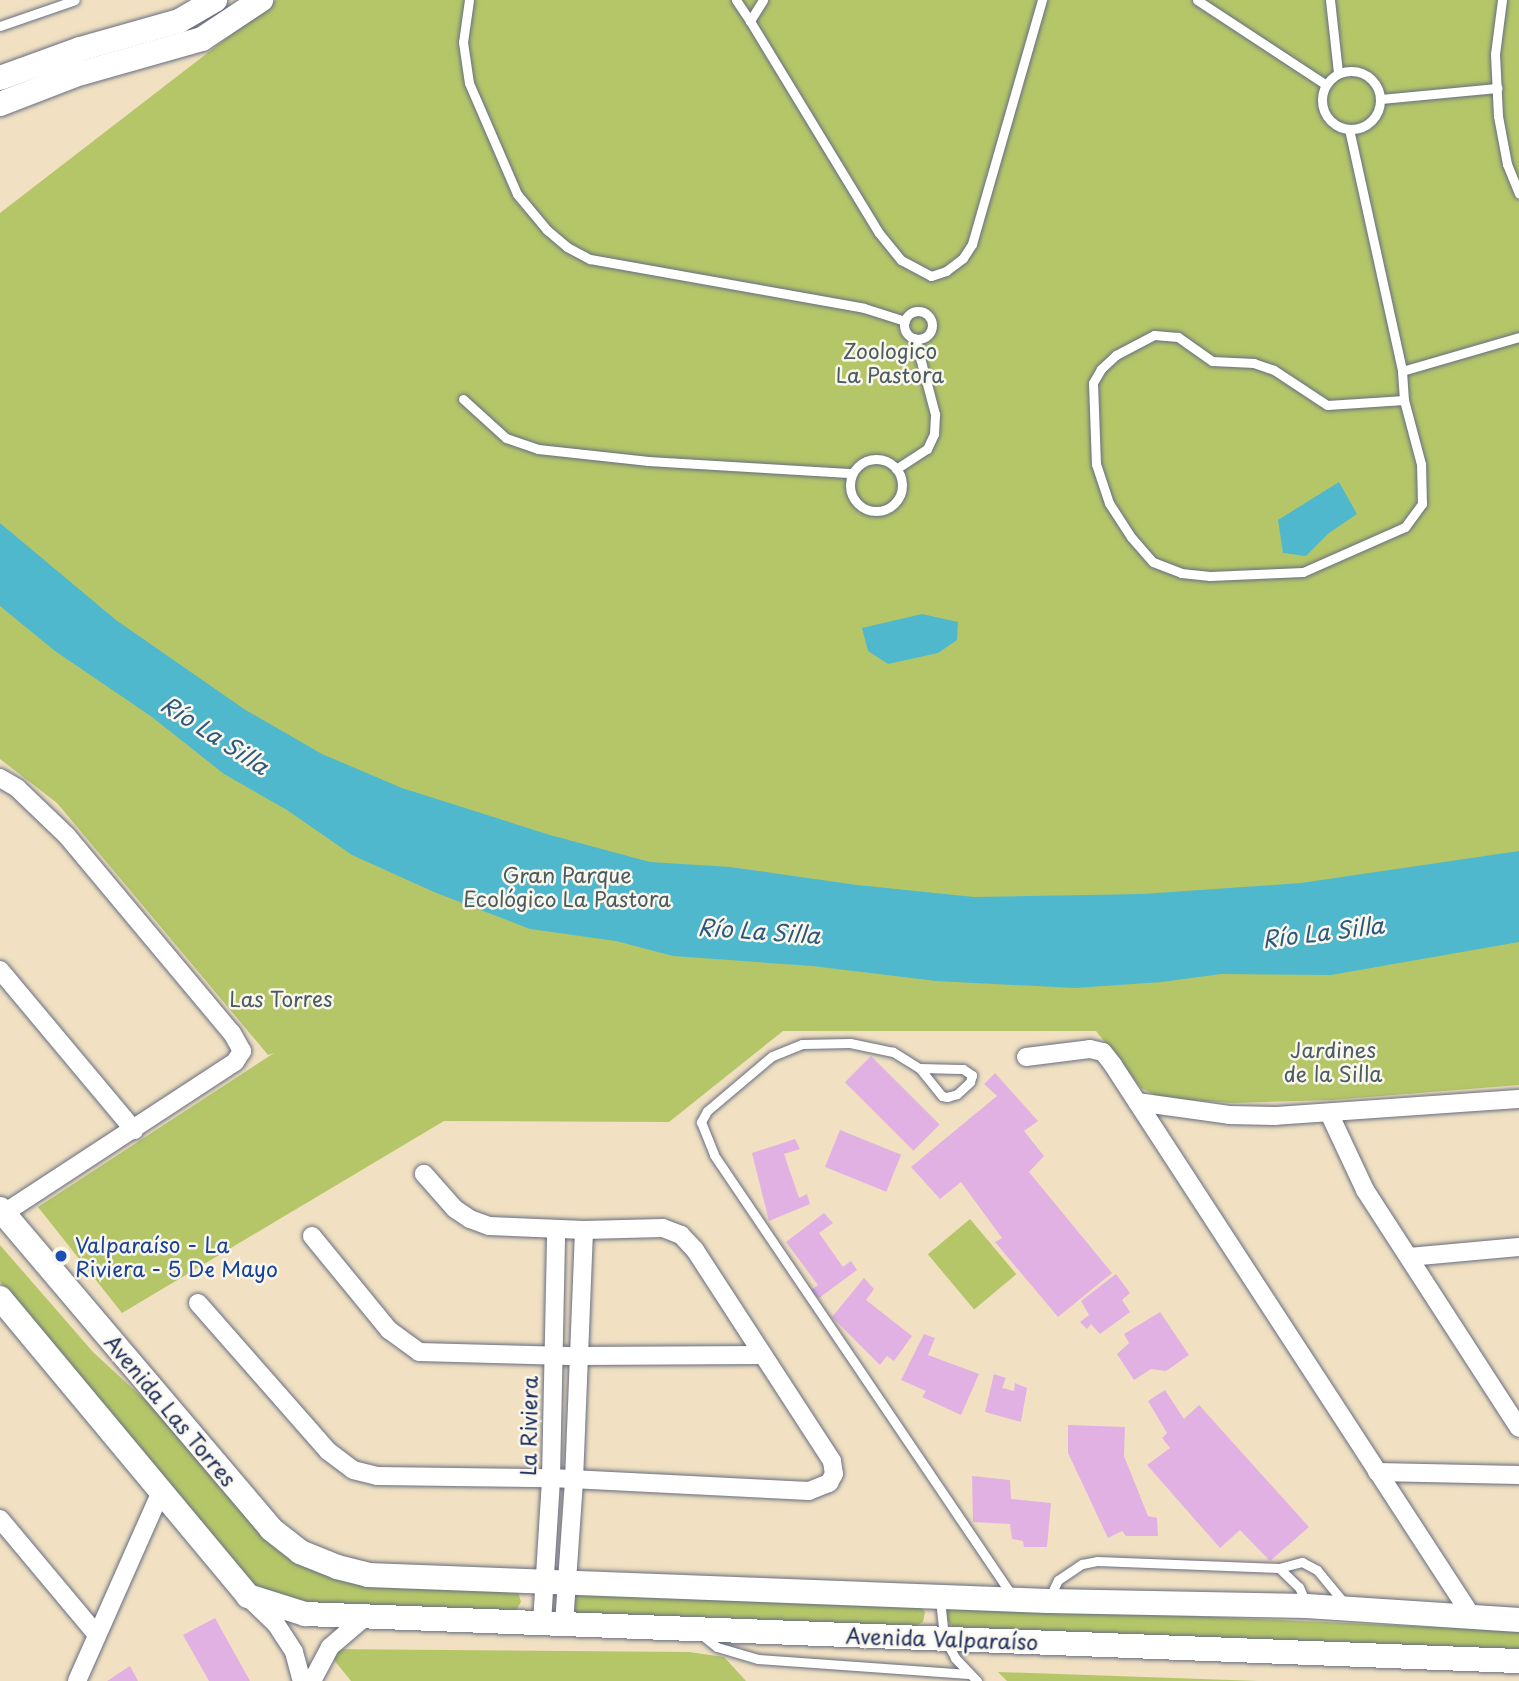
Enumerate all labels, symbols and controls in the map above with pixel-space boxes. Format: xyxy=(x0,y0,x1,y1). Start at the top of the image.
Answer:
park label: Zoologico La Pastora xyxy=(836,337,944,387)
water label: Río La Silla xyxy=(155,689,275,781)
park label: Gran Parque Ecológico La Pastora xyxy=(463,861,671,911)
water label: Río La Silla xyxy=(1259,911,1387,953)
water label: Río La Silla xyxy=(695,913,823,949)
park label: Las Torres xyxy=(229,985,333,1011)
park label: Jardines de la Silla xyxy=(1283,1036,1383,1086)
place label: Valparaíso - La Riviera - 5 De Mayo xyxy=(75,1231,281,1281)
marker: Valparaíso - La Riviera - 5 De Mayo xyxy=(53,1248,69,1264)
street label: Avenida Las Torres xyxy=(100,1329,242,1491)
street label: La Riviera xyxy=(515,1375,541,1477)
street label: Avenida Valparaíso xyxy=(845,1622,1039,1654)

